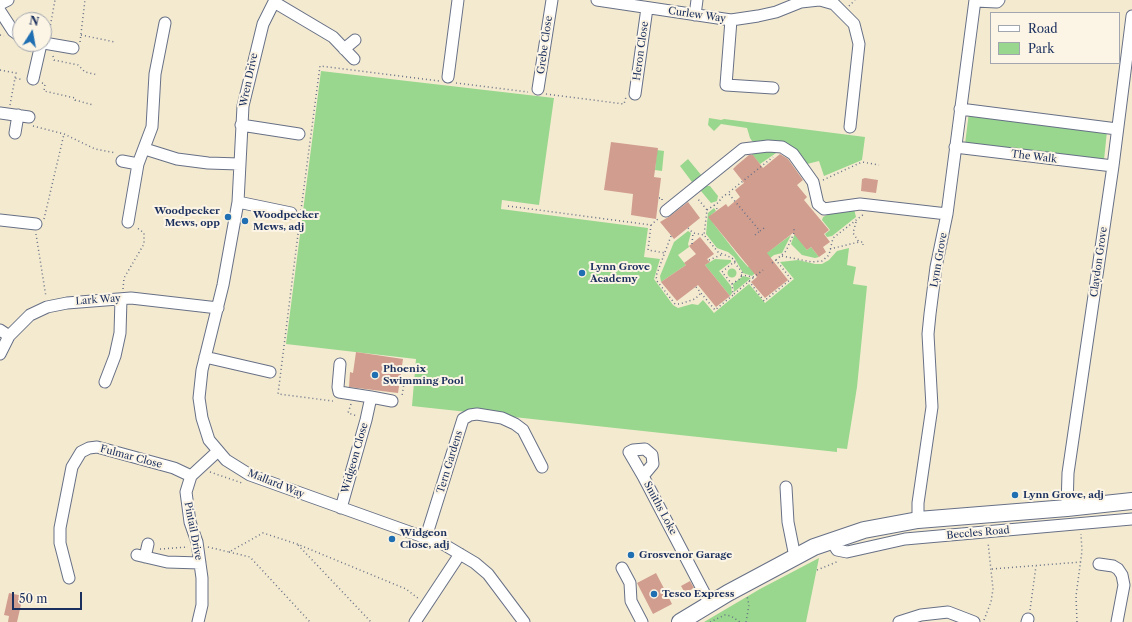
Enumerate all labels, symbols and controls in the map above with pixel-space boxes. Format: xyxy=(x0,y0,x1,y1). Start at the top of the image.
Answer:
street label: Curlew Way xyxy=(667,5,727,25)
north arrow xyxy=(12,12,52,52)
legend xyxy=(990,12,1120,64)
text: N xyxy=(28,13,40,29)
street label: Grebe Close xyxy=(535,15,555,75)
street label: Heron Close xyxy=(631,21,651,81)
text: Road xyxy=(1028,21,1058,36)
text: Park xyxy=(1028,41,1054,56)
street label: Wren Drive xyxy=(237,52,261,108)
street label: The Walk xyxy=(1010,148,1058,166)
place label: Woodpecker Mews, opp xyxy=(154,205,220,228)
place label: Woodpecker Mews, adj xyxy=(253,209,319,232)
marker: Woodpecker Mews, opp xyxy=(223,212,233,222)
marker: Woodpecker Mews, adj xyxy=(240,216,250,226)
street label: Claydon Grove xyxy=(1088,226,1110,298)
street label: Lynn Grove xyxy=(928,232,950,288)
place label: Lynn Grove Academy xyxy=(590,261,650,284)
marker: Lynn Grove Academy xyxy=(577,268,587,278)
street label: Lark Way xyxy=(75,292,121,308)
place label: Phoenix Swimming Pool xyxy=(383,363,464,386)
marker: Phoenix Swimming Pool xyxy=(370,370,380,380)
street label: Widgeon Close xyxy=(339,421,371,495)
street label: Tern Gardens xyxy=(435,429,465,495)
street label: Fulmar Close xyxy=(99,443,163,471)
street label: Mallard Way xyxy=(246,467,306,501)
street label: Smiths Loke xyxy=(641,479,679,537)
place label: Lynn Grove, adj xyxy=(1023,489,1104,501)
marker: Lynn Grove, adj xyxy=(1010,490,1020,500)
street label: Pintail Drive xyxy=(181,501,205,561)
street label: Beccles Road xyxy=(946,524,1010,542)
place label: Widgeon Close, adj xyxy=(400,527,450,550)
marker: Widgeon Close, adj xyxy=(387,534,397,544)
place label: Grosvenor Garage xyxy=(639,549,732,561)
marker: Grosvenor Garage xyxy=(626,550,636,560)
scale bar xyxy=(14,584,84,610)
place label: Tesco Express xyxy=(662,588,734,600)
marker: Tesco Express xyxy=(649,589,659,599)
text: 50 m xyxy=(19,591,48,606)

